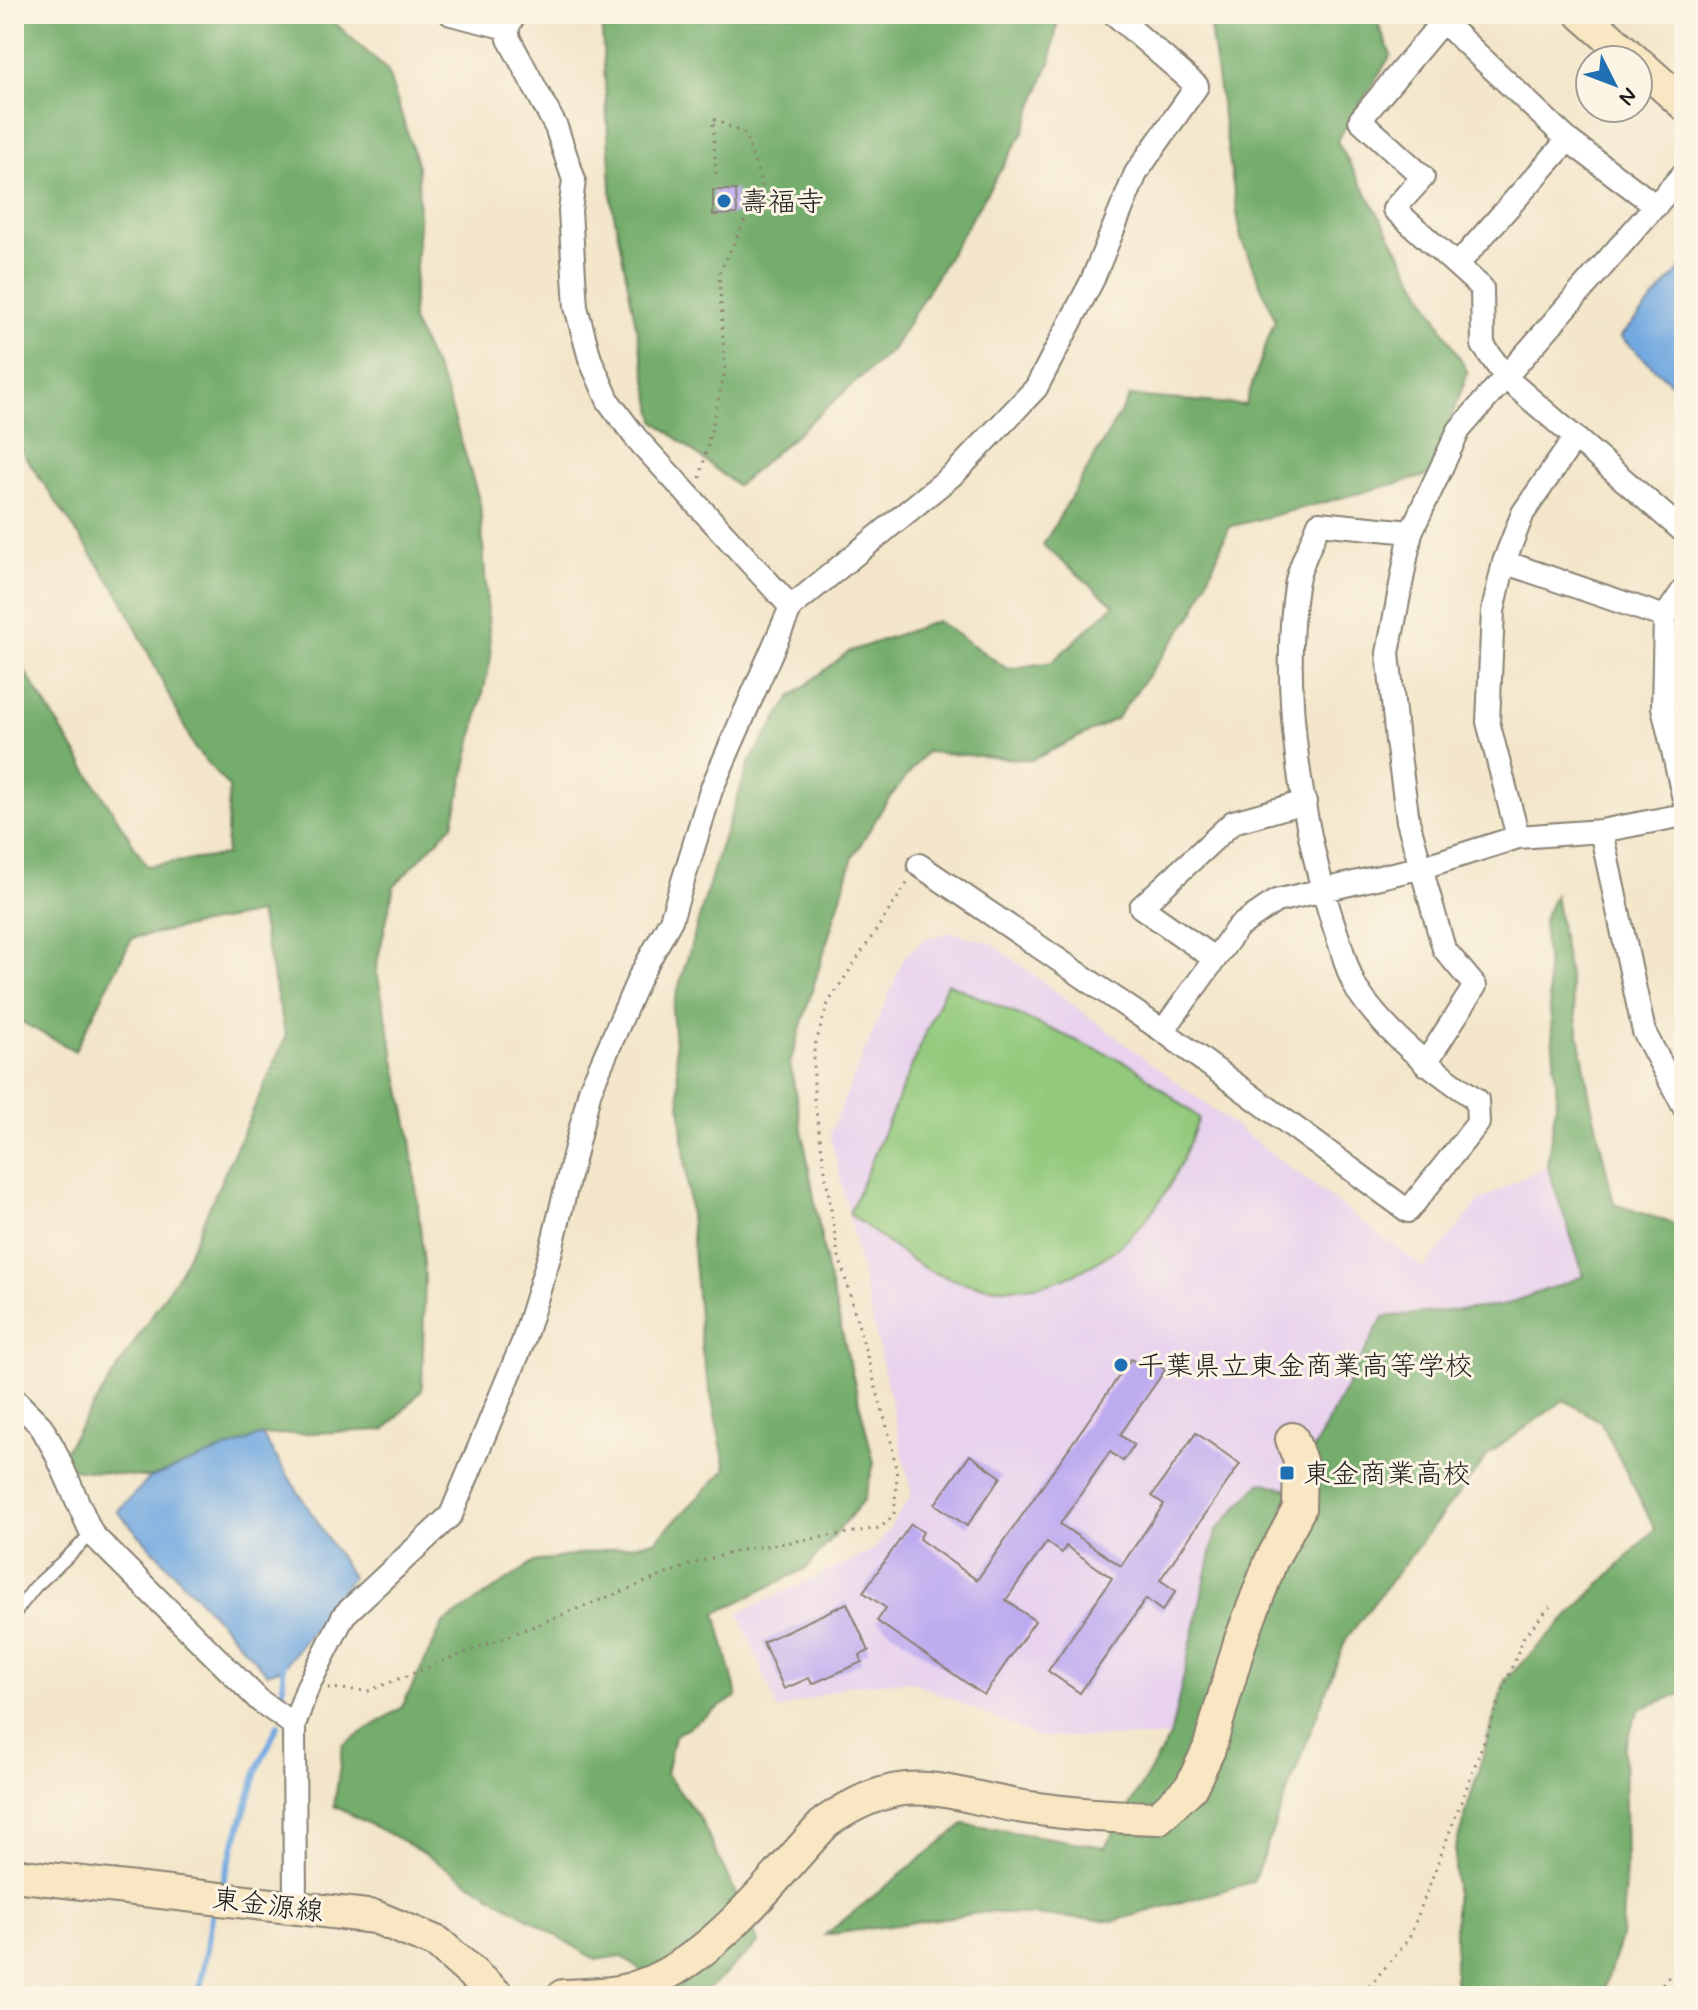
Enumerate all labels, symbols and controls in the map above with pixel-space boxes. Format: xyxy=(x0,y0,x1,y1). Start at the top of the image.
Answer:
north arrow xyxy=(1574,44,1654,124)
text: N xyxy=(1612,81,1643,111)
place label: 壽福寺 xyxy=(740,185,824,222)
marker: 壽福寺 xyxy=(715,192,733,210)
place label: 千葉県立東金商業高等学校 xyxy=(1137,1349,1473,1386)
marker: 千葉県立東金商業高等学校 xyxy=(1112,1356,1130,1374)
place label: 東金商業高校 xyxy=(1303,1457,1471,1494)
marker: 東金商業高校 xyxy=(1278,1464,1296,1482)
street label: 東金源線 xyxy=(210,1881,326,1932)

